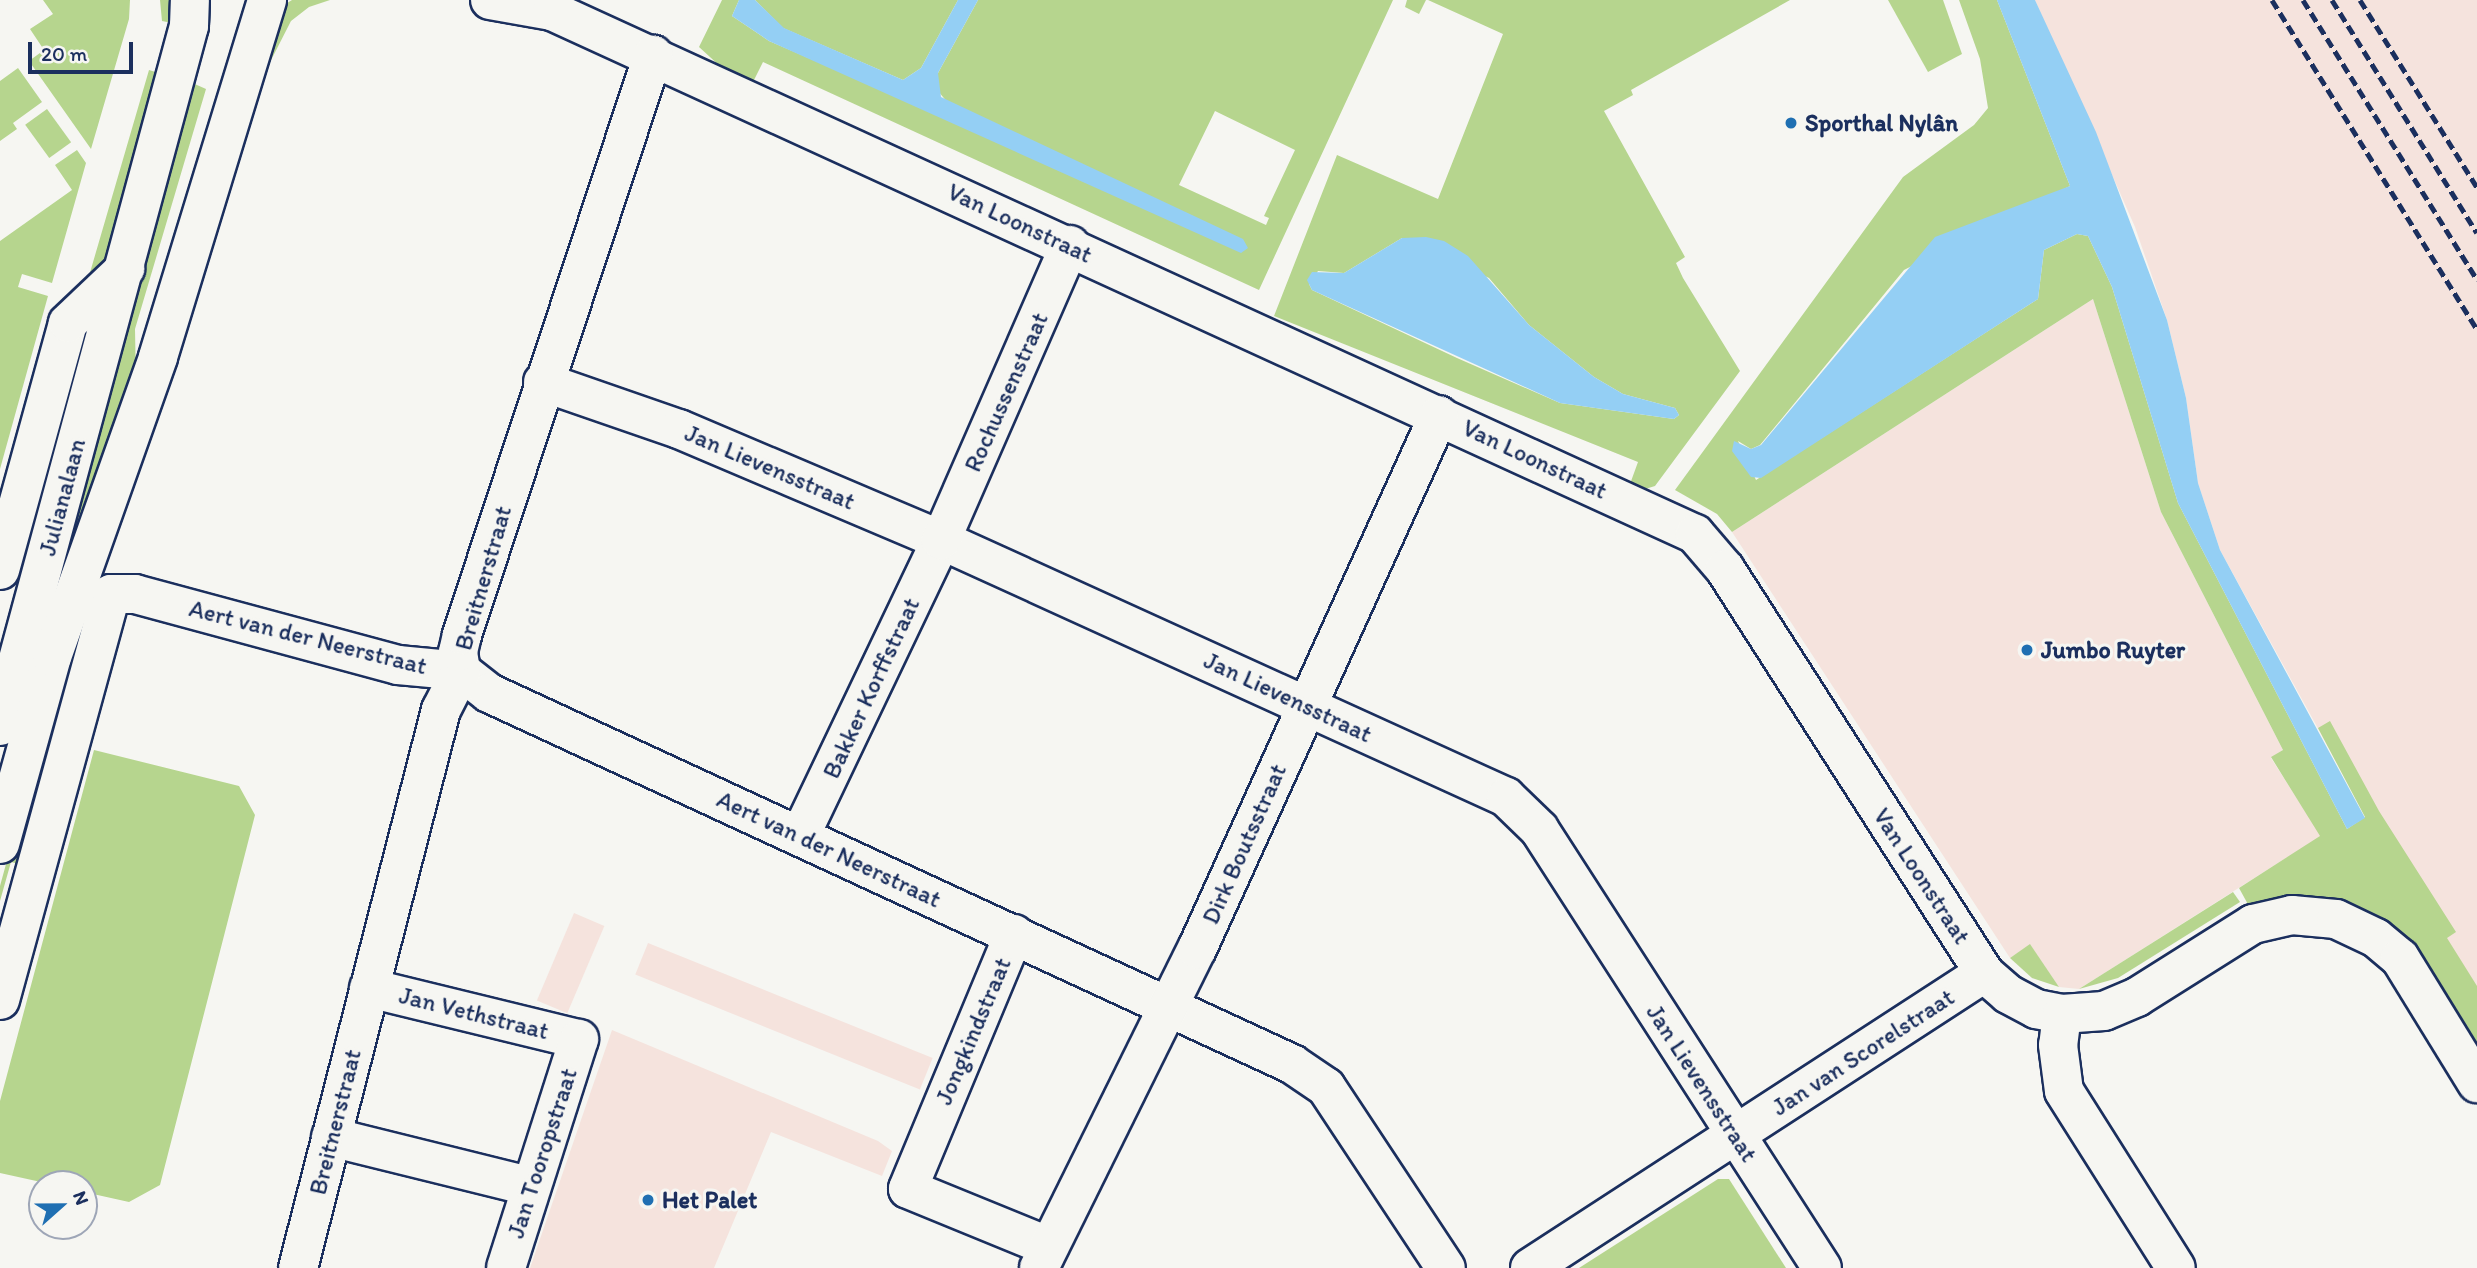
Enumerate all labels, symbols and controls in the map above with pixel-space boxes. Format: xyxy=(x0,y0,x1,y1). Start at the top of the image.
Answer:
scale bar xyxy=(32,28,136,72)
text: 20 m xyxy=(41,41,87,66)
place label: Sporthal Nylân xyxy=(1805,109,1959,137)
marker: Sporthal Nylân xyxy=(1783,115,1799,131)
street label: Van Loonstraat xyxy=(942,177,1098,269)
street label: Rochussenstraat xyxy=(958,308,1054,476)
street label: Van Loonstraat xyxy=(1457,413,1613,505)
street label: Jan Lievensstraat xyxy=(681,418,859,516)
street label: Julianalaan xyxy=(33,435,91,559)
street label: Breitnerstraat xyxy=(449,503,517,653)
street label: Bakker Korffstraat xyxy=(817,593,925,783)
street label: Aert van der Neerstraat xyxy=(187,594,429,680)
place label: Jumbo Ruyter xyxy=(2041,636,2185,664)
marker: Jumbo Ruyter xyxy=(2019,642,2035,658)
street label: Jan Lievensstraat xyxy=(1200,646,1376,748)
street label: Dirk Boutsstraat xyxy=(1196,759,1292,929)
street label: Aert van der Neerstraat xyxy=(713,785,945,913)
street label: Van Loonstraat xyxy=(1867,802,1977,950)
street label: Jongkindstraat xyxy=(929,953,1017,1109)
street label: Jan Vethstraat xyxy=(397,981,551,1045)
street label: Jan van Scorelstraat xyxy=(1766,982,1960,1122)
street label: Jan Lievensstraat xyxy=(1641,999,1763,1167)
street label: Breitnerstraat xyxy=(303,1046,367,1198)
street label: Jan Tooropstraat xyxy=(501,1066,583,1240)
north arrow xyxy=(28,1170,98,1240)
place label: Het Palet xyxy=(662,1186,757,1214)
text: N xyxy=(68,1188,94,1208)
marker: Het Palet xyxy=(640,1192,656,1208)

